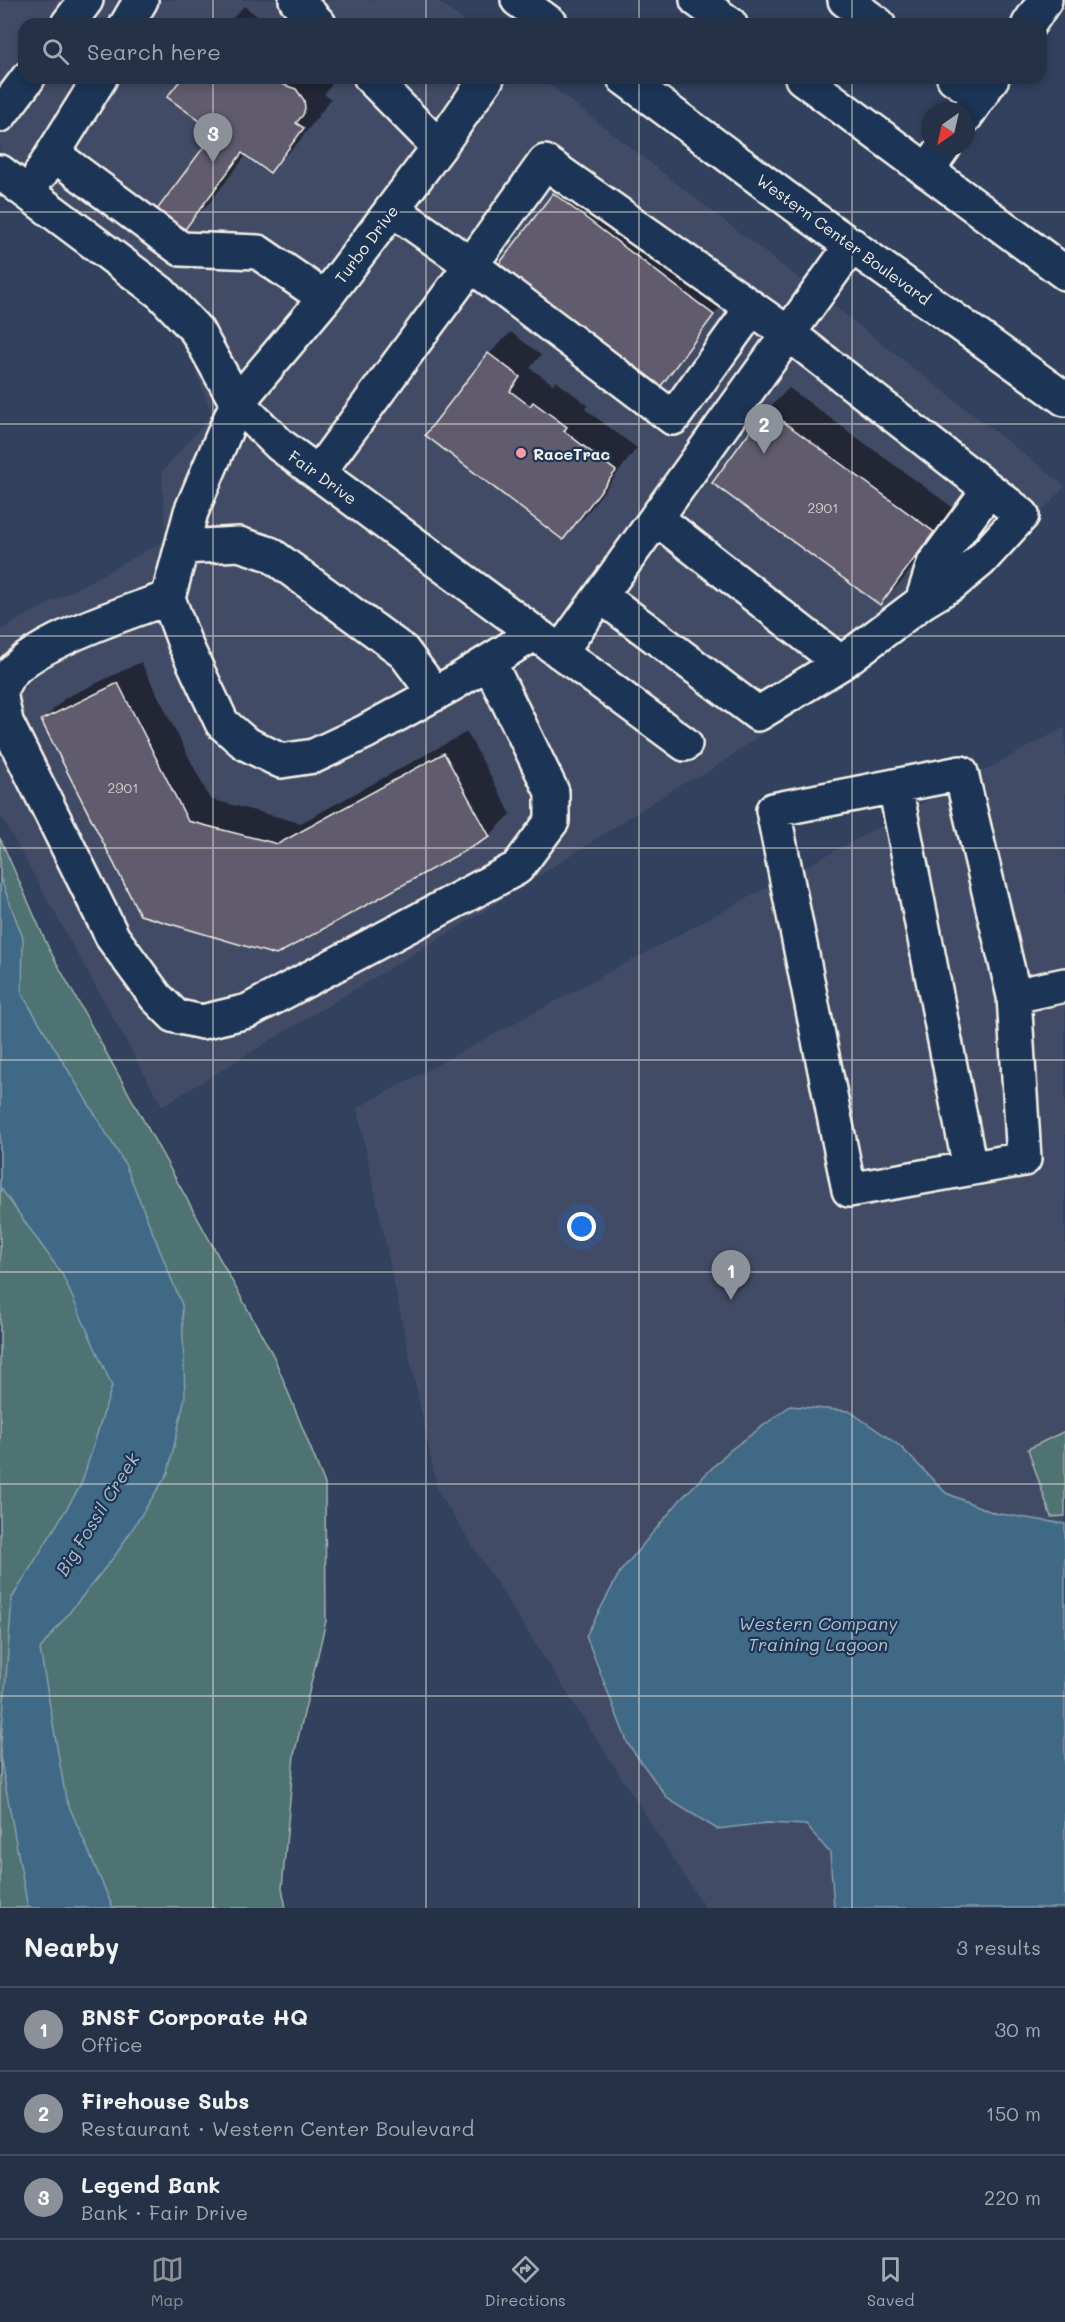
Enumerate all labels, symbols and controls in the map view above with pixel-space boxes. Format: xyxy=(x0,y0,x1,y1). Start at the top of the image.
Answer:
search box xyxy=(18,18,1047,84)
icon: search xyxy=(39,35,72,68)
text: Search here xyxy=(87,37,221,66)
north arrow xyxy=(921,102,975,156)
pin: 3 xyxy=(194,114,232,163)
street label: Western Center Boulevard xyxy=(753,169,935,309)
street label: Turbo Drive xyxy=(330,201,402,287)
pin: 2 xyxy=(744,404,783,454)
place label: RaceTrac xyxy=(533,443,610,464)
street label: Fair Drive xyxy=(285,445,361,509)
marker: RaceTrac xyxy=(514,446,528,460)
house number: 2901 xyxy=(808,498,838,517)
house number: 2901 xyxy=(108,778,138,797)
your location xyxy=(567,1212,596,1241)
pin: 1 xyxy=(712,1250,750,1300)
water label: Big Fossil Creek xyxy=(50,1448,145,1580)
water label: Western Company Training Lagoon xyxy=(738,1611,898,1656)
text: Nearby xyxy=(24,1930,119,1964)
text: 3 results xyxy=(956,1934,1041,1960)
text: BNSF Corporate HQ xyxy=(81,2002,308,2031)
text: 1 xyxy=(39,2016,48,2042)
text: 30 m xyxy=(995,2016,1041,2042)
text: Office xyxy=(81,2031,143,2057)
text: Firehouse Subs xyxy=(81,2086,249,2115)
text: 2 xyxy=(38,2100,49,2126)
text: 150 m xyxy=(986,2100,1041,2126)
text: Restaurant · Western Center Boulevard xyxy=(81,2115,474,2141)
text: Legend Bank xyxy=(81,2170,220,2199)
text: 3 xyxy=(38,2184,50,2210)
text: 220 m xyxy=(984,2184,1041,2210)
text: Bank · Fair Drive xyxy=(81,2199,248,2225)
tab: Map xyxy=(151,2253,184,2310)
tab: Directions xyxy=(485,2253,566,2310)
tab: Saved xyxy=(867,2253,914,2310)

